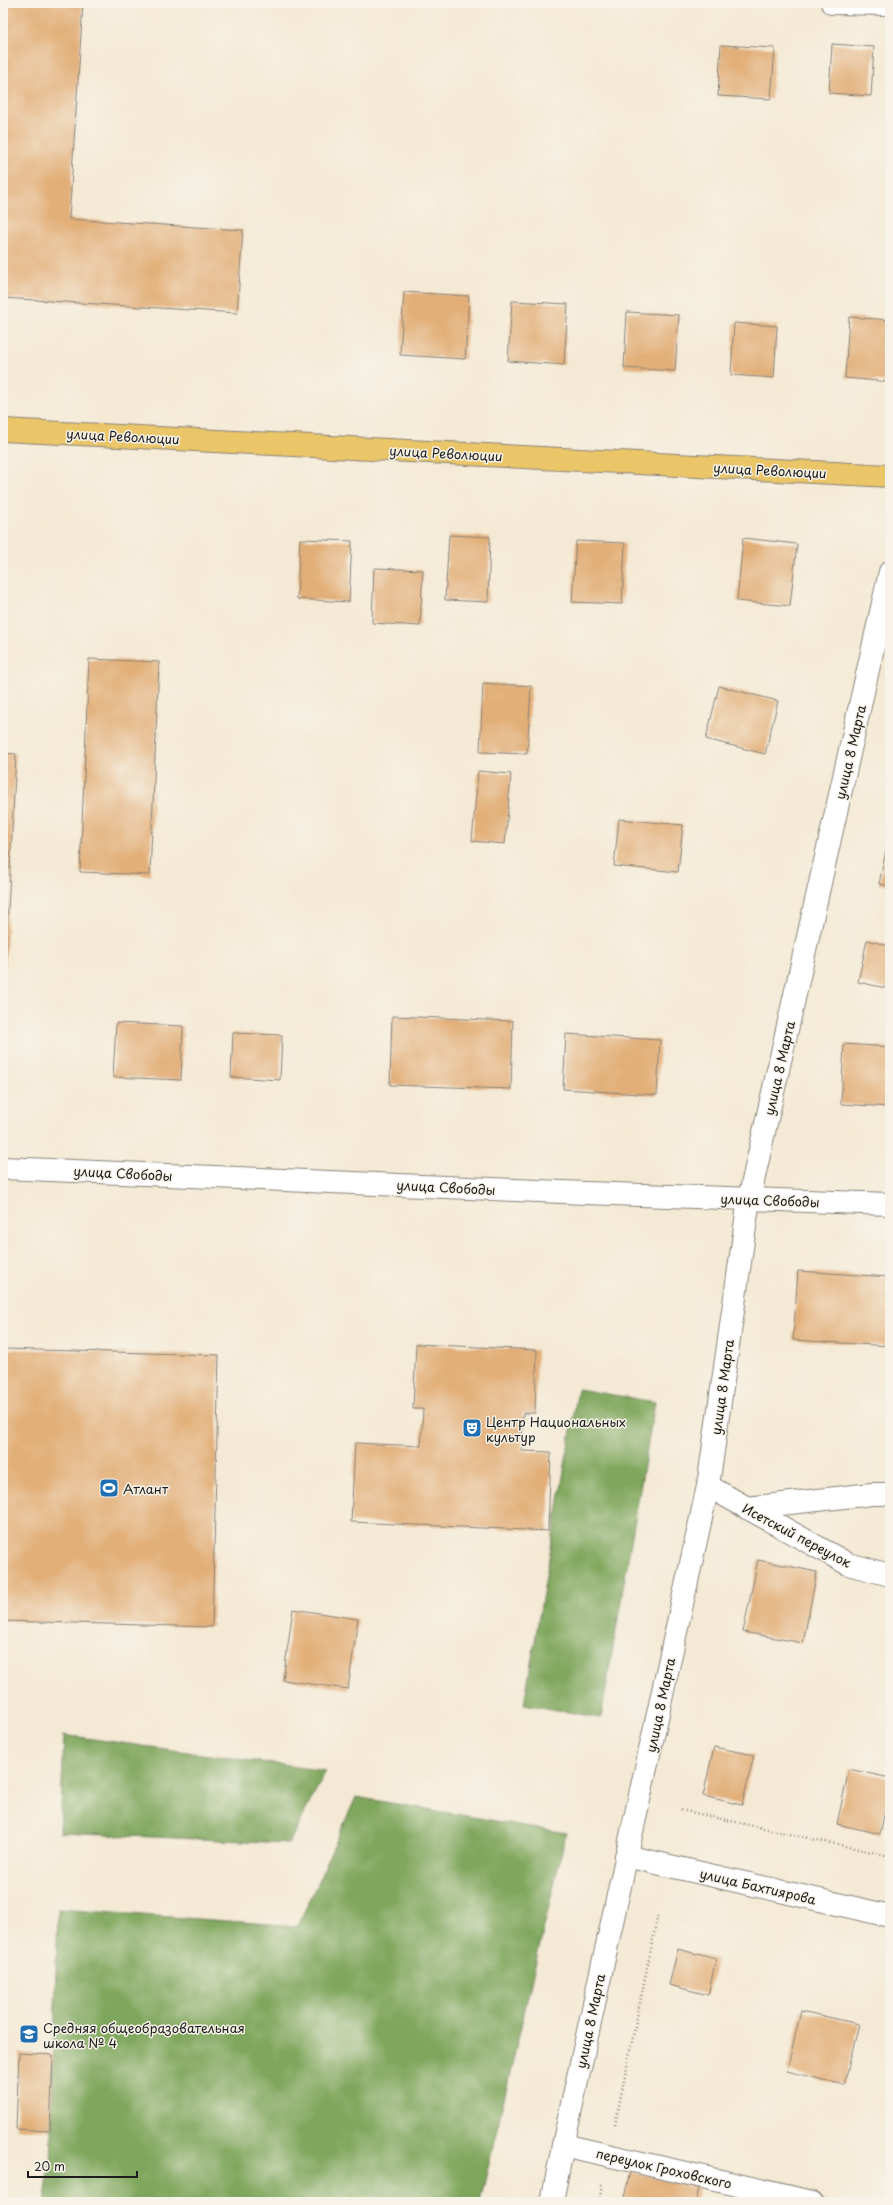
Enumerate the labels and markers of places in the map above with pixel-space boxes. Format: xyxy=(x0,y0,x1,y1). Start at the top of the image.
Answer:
place label: Центр Национальных культур xyxy=(486,1412,626,1446)
theatre icon: Центр Национальных культур xyxy=(461,1417,483,1439)
sports icon: Атлант xyxy=(98,1477,120,1499)
place label: Атлант xyxy=(123,1479,169,1498)
place label: Средняя общеобразовательная школа № 4 xyxy=(43,2018,245,2052)
school or university icon: Средняя общеобразовательная школа № 4 xyxy=(18,2023,40,2045)

